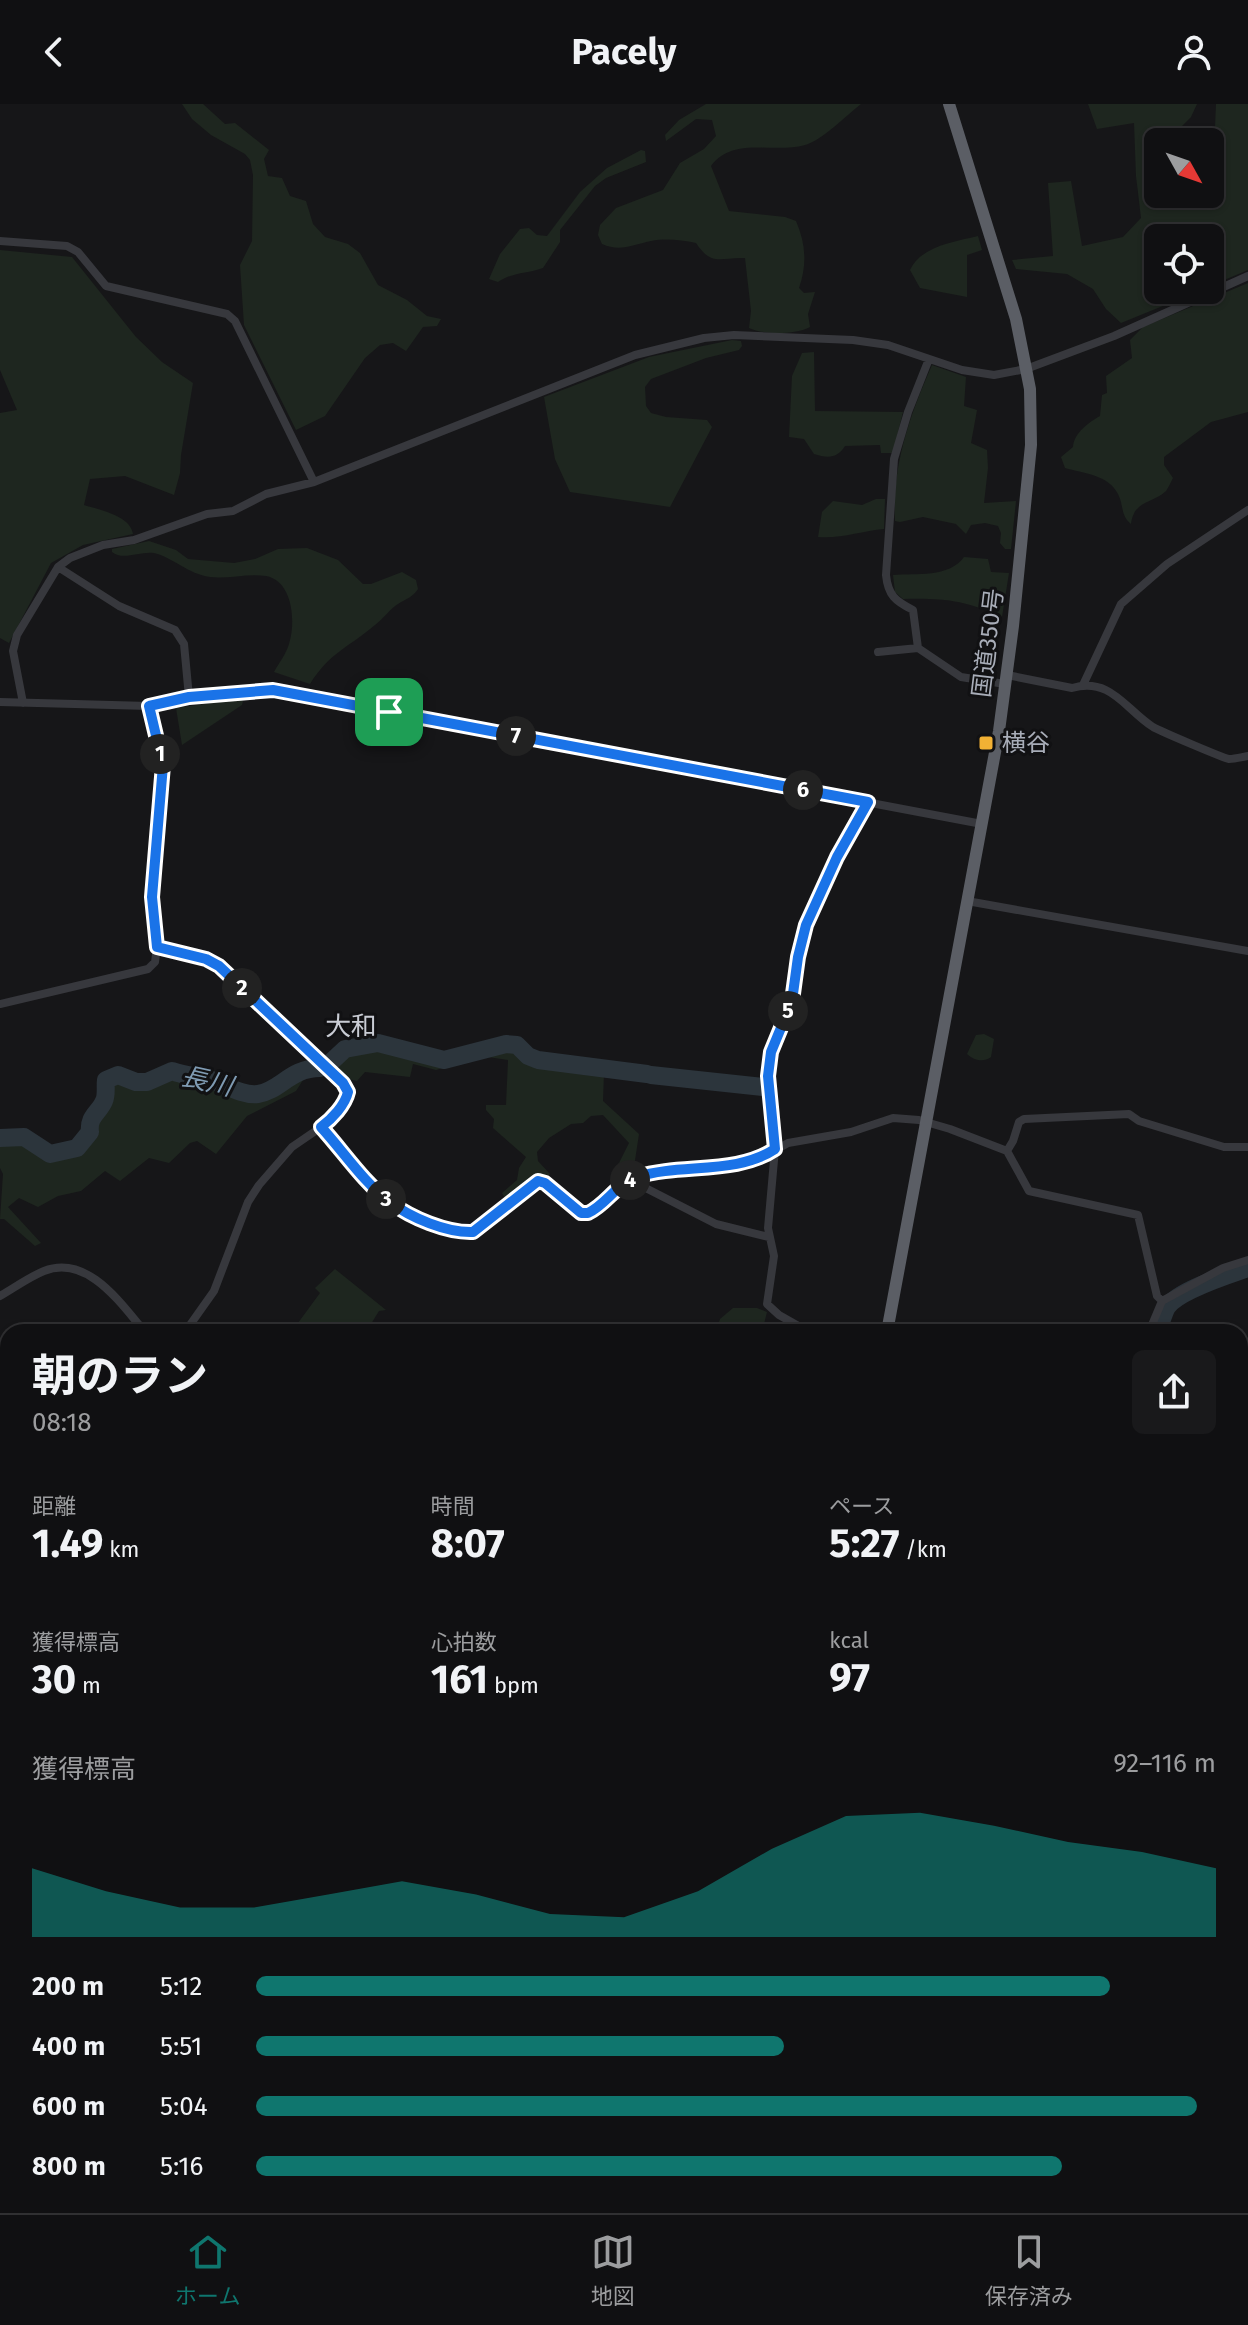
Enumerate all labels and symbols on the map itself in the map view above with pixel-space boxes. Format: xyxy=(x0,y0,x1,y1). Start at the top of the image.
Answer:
north arrow xyxy=(1144,128,1224,208)
street label: 国道350号 xyxy=(967,587,1009,699)
pin xyxy=(355,678,423,746)
pin: 7 xyxy=(496,716,536,756)
place label: 横谷 xyxy=(1002,729,1050,757)
pin: 1 xyxy=(140,734,180,774)
marker: 横谷 xyxy=(977,734,995,752)
pin: 6 xyxy=(783,770,823,810)
pin: 2 xyxy=(222,968,262,1008)
pin: 5 xyxy=(768,991,808,1031)
district label: 大和 xyxy=(325,1011,377,1042)
water label: 長川 xyxy=(178,1061,239,1103)
pin: 4 xyxy=(610,1160,650,1200)
pin: 3 xyxy=(366,1179,406,1219)

